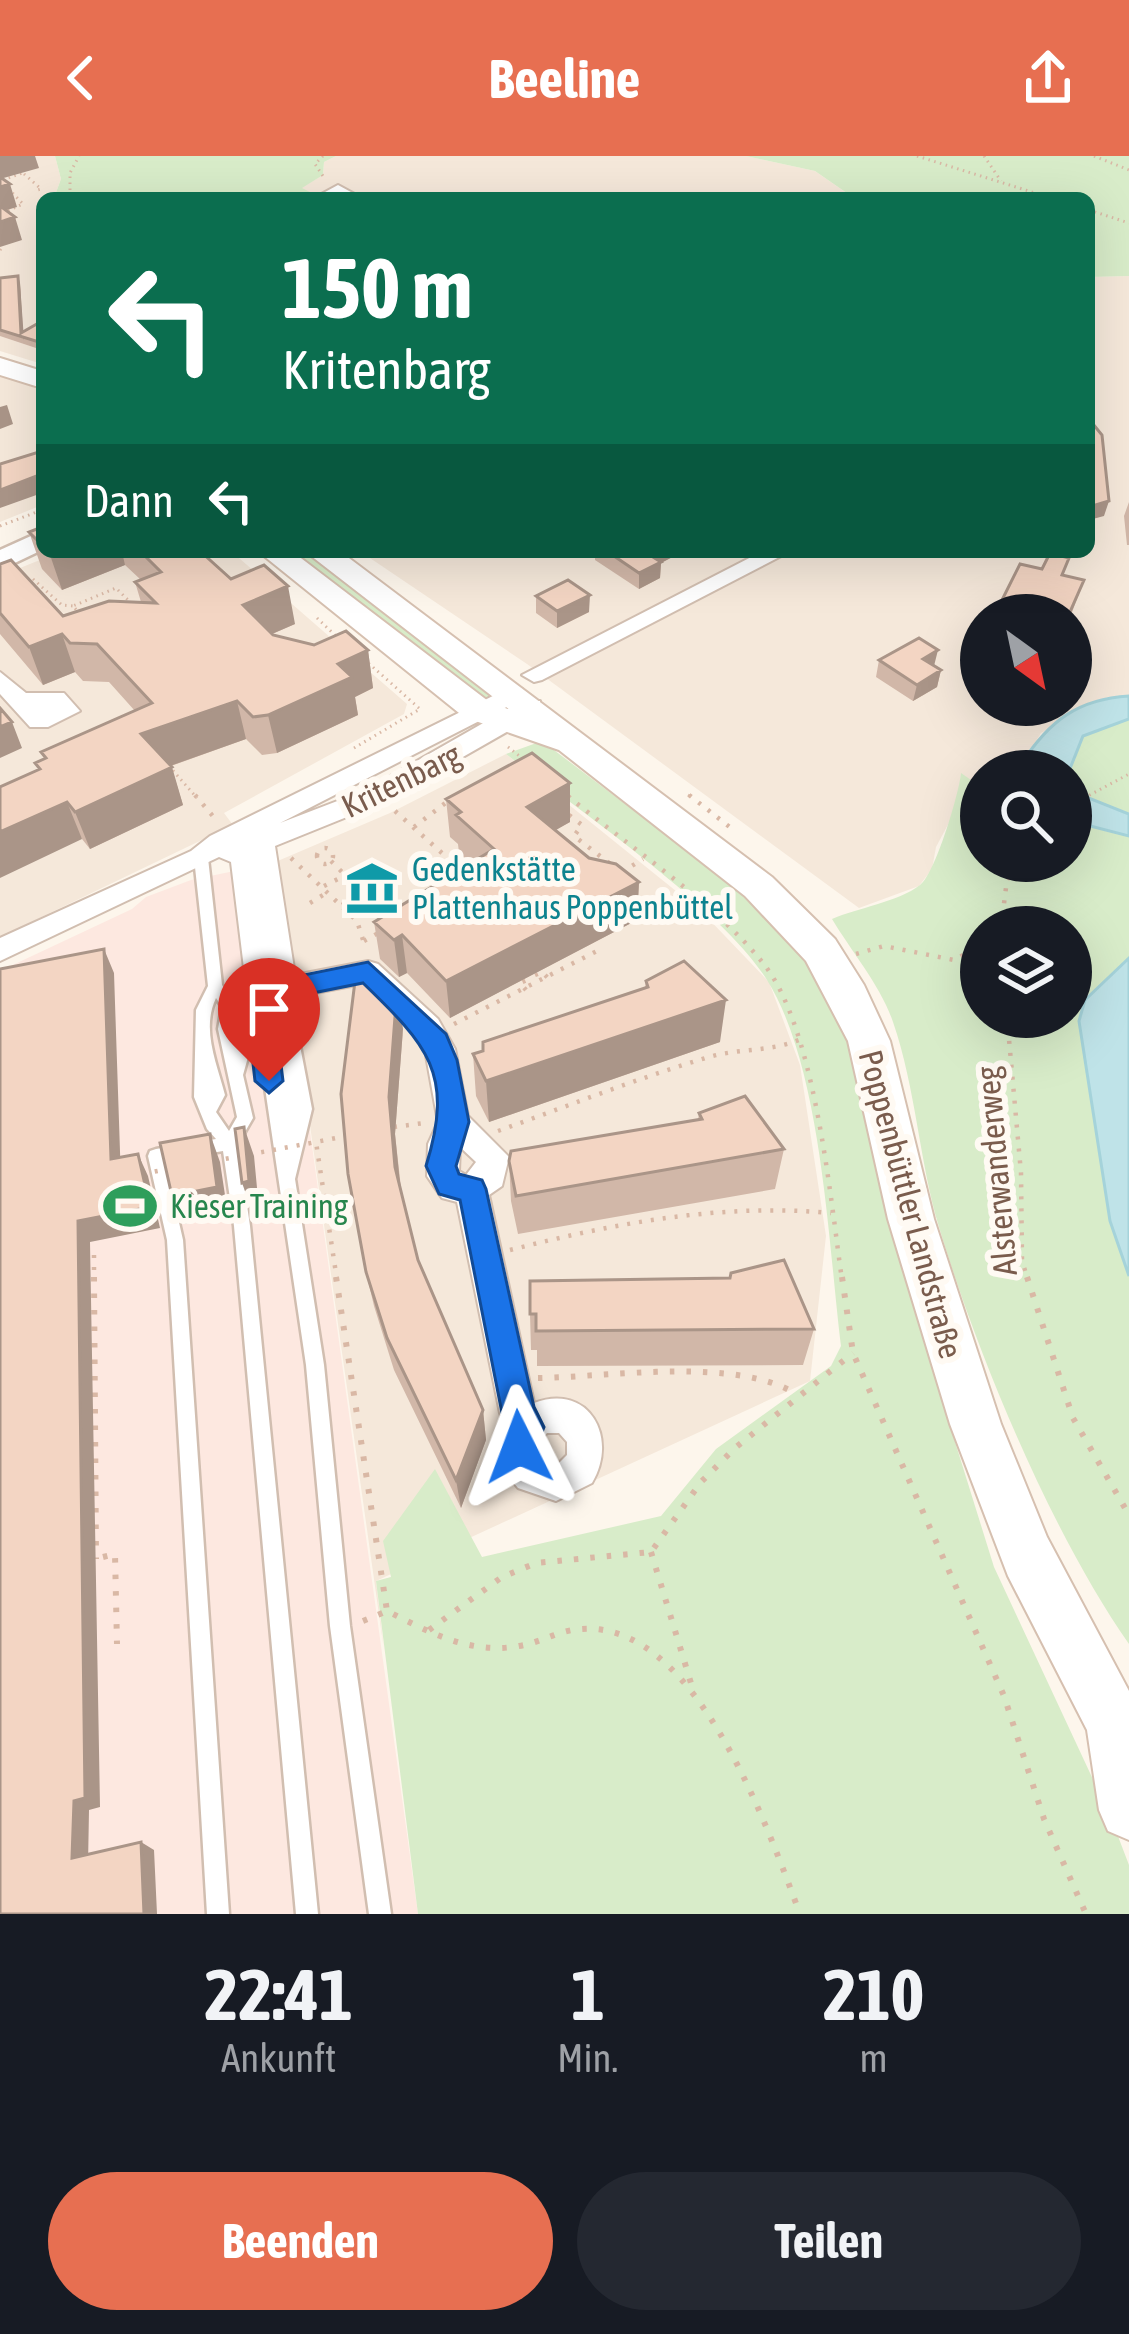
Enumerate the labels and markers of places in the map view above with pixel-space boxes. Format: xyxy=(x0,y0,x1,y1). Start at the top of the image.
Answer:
place label: Gedenkstätte Plattenhaus Poppenbüttel xyxy=(412,850,733,926)
museum icon: Gedenkstätte Plattenhaus Poppenbüttel xyxy=(343,859,401,917)
pin xyxy=(218,958,320,1081)
sports icon: Kieser Training xyxy=(101,1177,159,1235)
place label: Kieser Training xyxy=(170,1187,349,1225)

